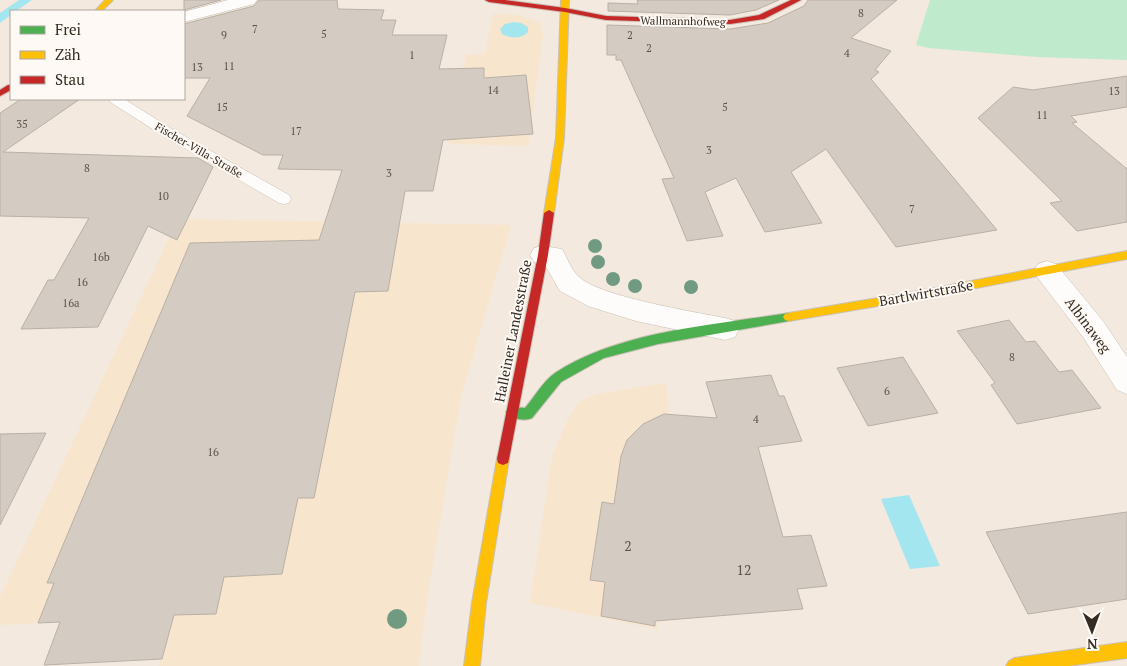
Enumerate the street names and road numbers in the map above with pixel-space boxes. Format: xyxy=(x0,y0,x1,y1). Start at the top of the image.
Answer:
street label: Wallmannhofweg xyxy=(640,13,726,29)
street label: Fischer-Villa-Straße xyxy=(153,119,246,181)
street label: Halleiner Landesstraße xyxy=(489,258,536,404)
street label: Bartlwirtstraße xyxy=(877,275,974,310)
street label: Albinaweg xyxy=(1061,293,1116,357)

